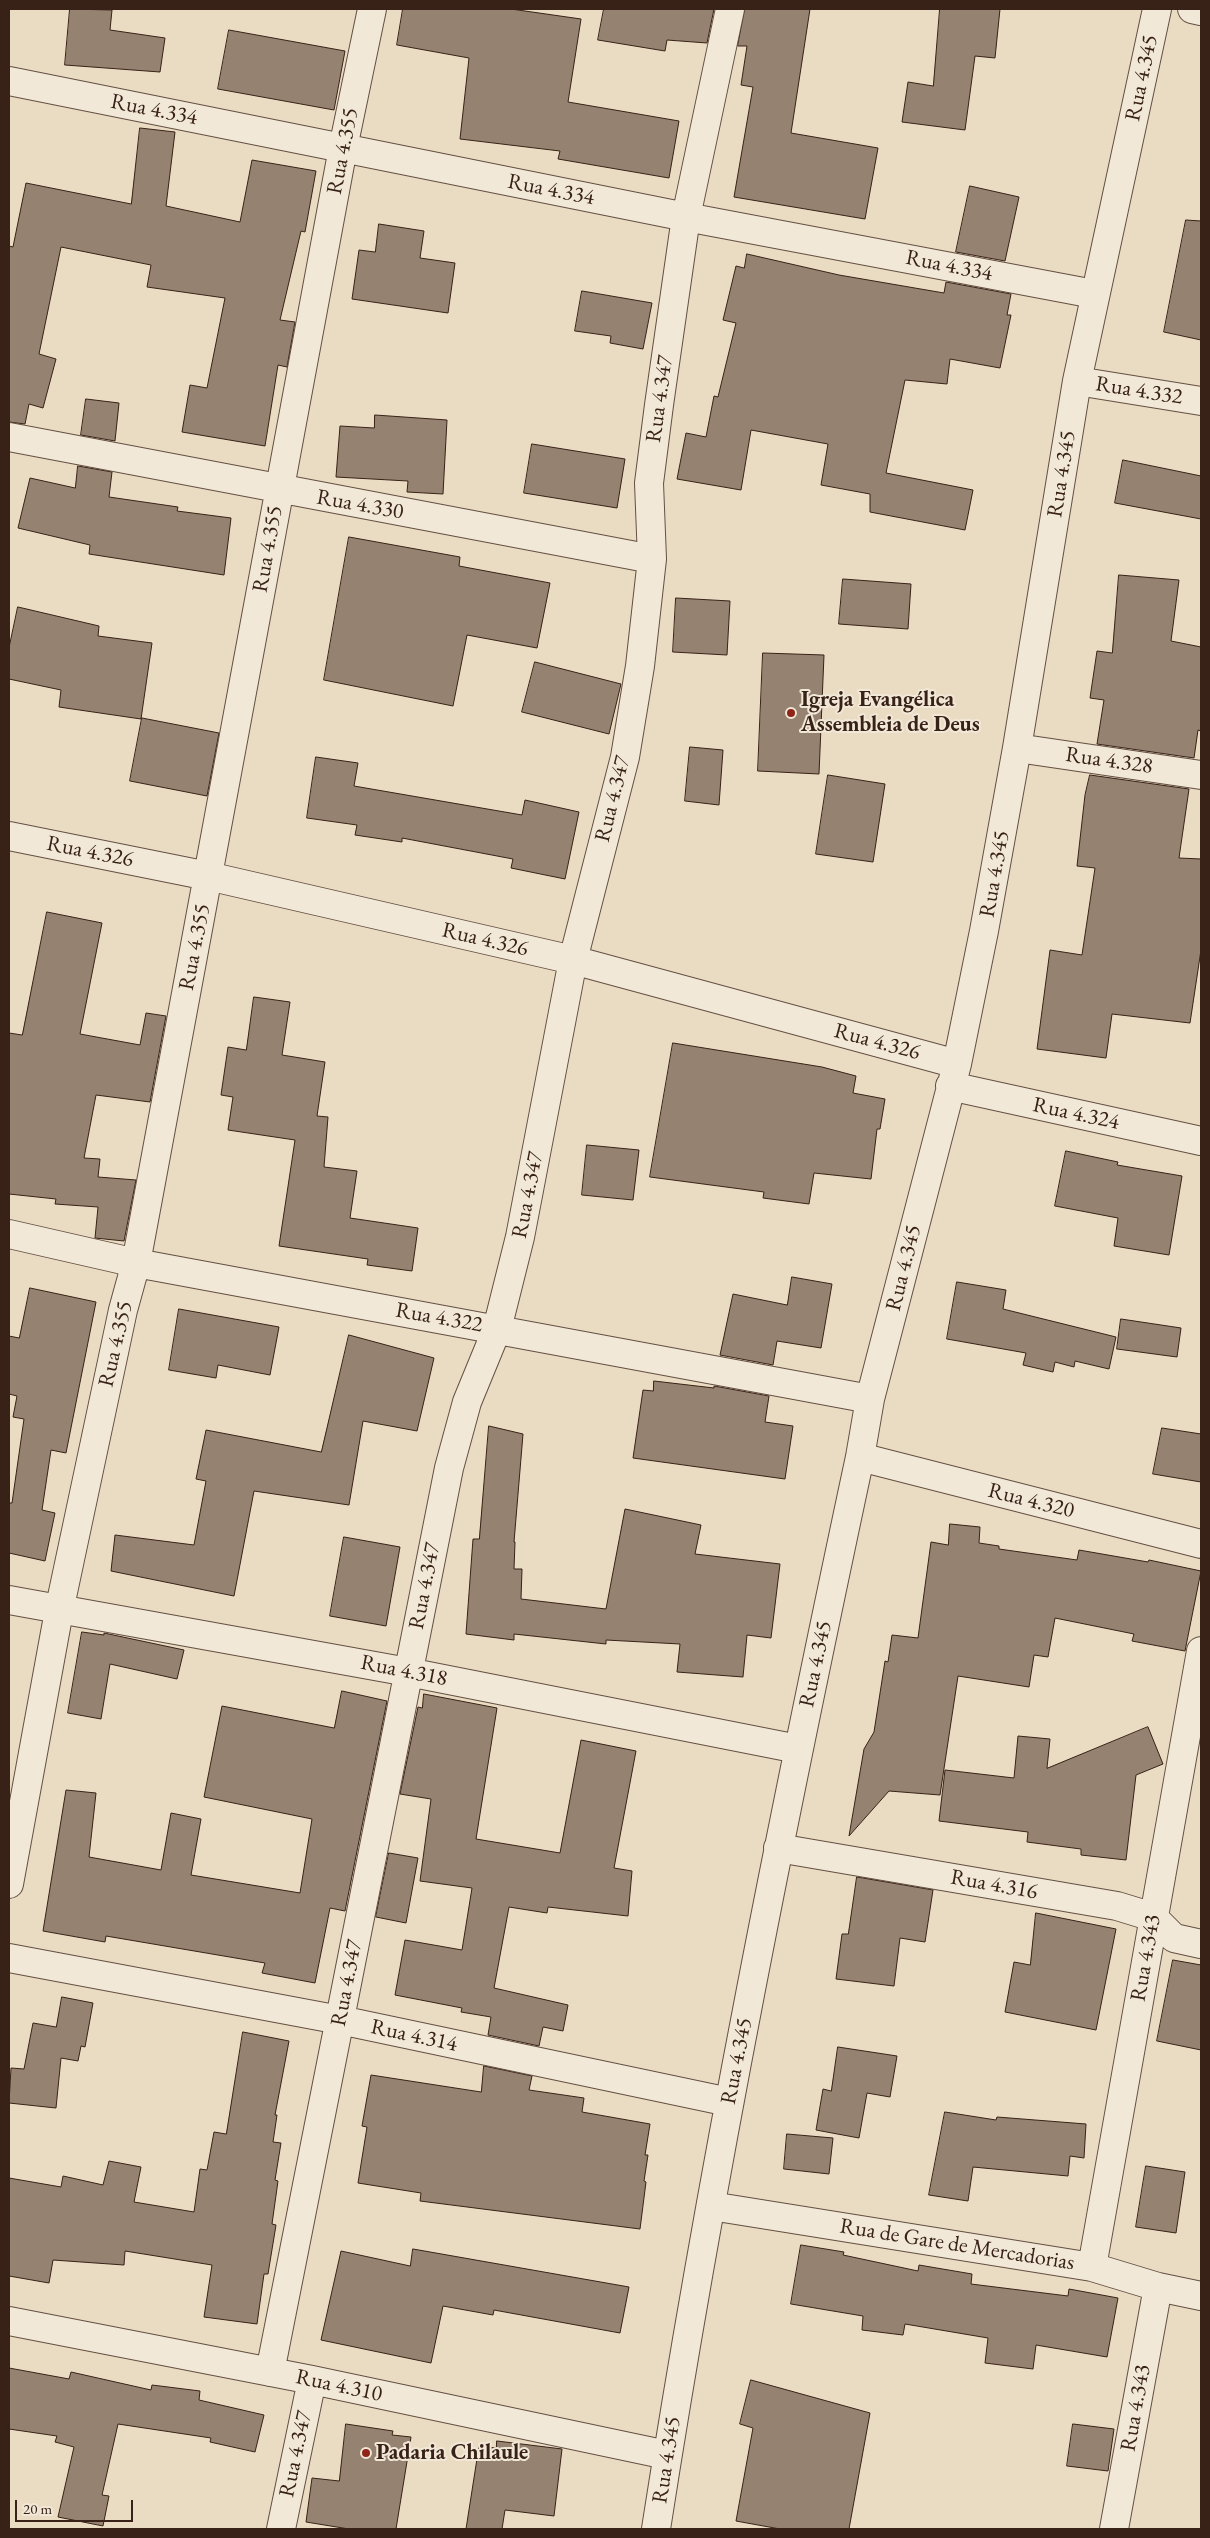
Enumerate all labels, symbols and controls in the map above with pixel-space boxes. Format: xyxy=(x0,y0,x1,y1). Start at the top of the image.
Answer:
street label: Rua 4.345 xyxy=(1120,32,1164,124)
street label: Rua 4.334 xyxy=(108,89,200,131)
street label: Rua 4.355 xyxy=(322,105,364,197)
street label: Rua 4.334 xyxy=(505,169,597,211)
street label: Rua 4.334 xyxy=(903,245,995,287)
street label: Rua 4.347 xyxy=(641,354,679,444)
street label: Rua 4.332 xyxy=(1094,371,1184,411)
street label: Rua 4.345 xyxy=(1042,429,1082,519)
street label: Rua 4.330 xyxy=(314,484,406,526)
street label: Rua 4.355 xyxy=(247,503,289,595)
place label: Igreja Evangélica Assembleia de Deus xyxy=(801,687,980,738)
marker: Igreja Evangélica Assembleia de Deus xyxy=(785,707,797,719)
street label: Rua 4.328 xyxy=(1064,742,1154,780)
street label: Rua 4.347 xyxy=(590,753,636,845)
street label: Rua 4.345 xyxy=(974,828,1016,920)
street label: Rua 4.326 xyxy=(44,831,136,873)
street label: Rua 4.355 xyxy=(174,901,216,993)
street label: Rua 4.326 xyxy=(439,917,531,963)
street label: Rua 4.326 xyxy=(831,1018,923,1066)
street label: Rua 4.324 xyxy=(1030,1092,1122,1136)
street label: Rua 4.347 xyxy=(507,1149,549,1241)
street label: Rua 4.345 xyxy=(881,1222,927,1314)
street label: Rua 4.322 xyxy=(393,1297,485,1339)
street label: Rua 4.355 xyxy=(93,1298,139,1390)
street label: Rua 4.320 xyxy=(985,1478,1077,1524)
street label: Rua 4.347 xyxy=(404,1540,446,1632)
street label: Rua 4.345 xyxy=(794,1618,838,1710)
street label: Rua 4.318 xyxy=(358,1650,450,1692)
street label: Rua 4.316 xyxy=(948,1864,1040,1906)
street label: Rua 4.343 xyxy=(1125,1912,1167,2004)
street label: Rua 4.347 xyxy=(326,1937,368,2029)
street label: Rua 4.314 xyxy=(368,2014,460,2058)
street label: Rua 4.345 xyxy=(716,2015,758,2107)
street label: Rua de Gare de Mercadorias xyxy=(838,2213,1076,2277)
street label: Rua 4.343 xyxy=(1115,2362,1157,2454)
street label: Rua 4.310 xyxy=(293,2364,385,2408)
street label: Rua 4.347 xyxy=(274,2408,318,2500)
street label: Rua 4.345 xyxy=(647,2415,687,2505)
place label: Padaria Chilaule xyxy=(376,2440,528,2466)
marker: Padaria Chilaule xyxy=(360,2447,372,2459)
scale bar xyxy=(18,2490,135,2522)
text: 20 m xyxy=(23,2499,52,2518)

